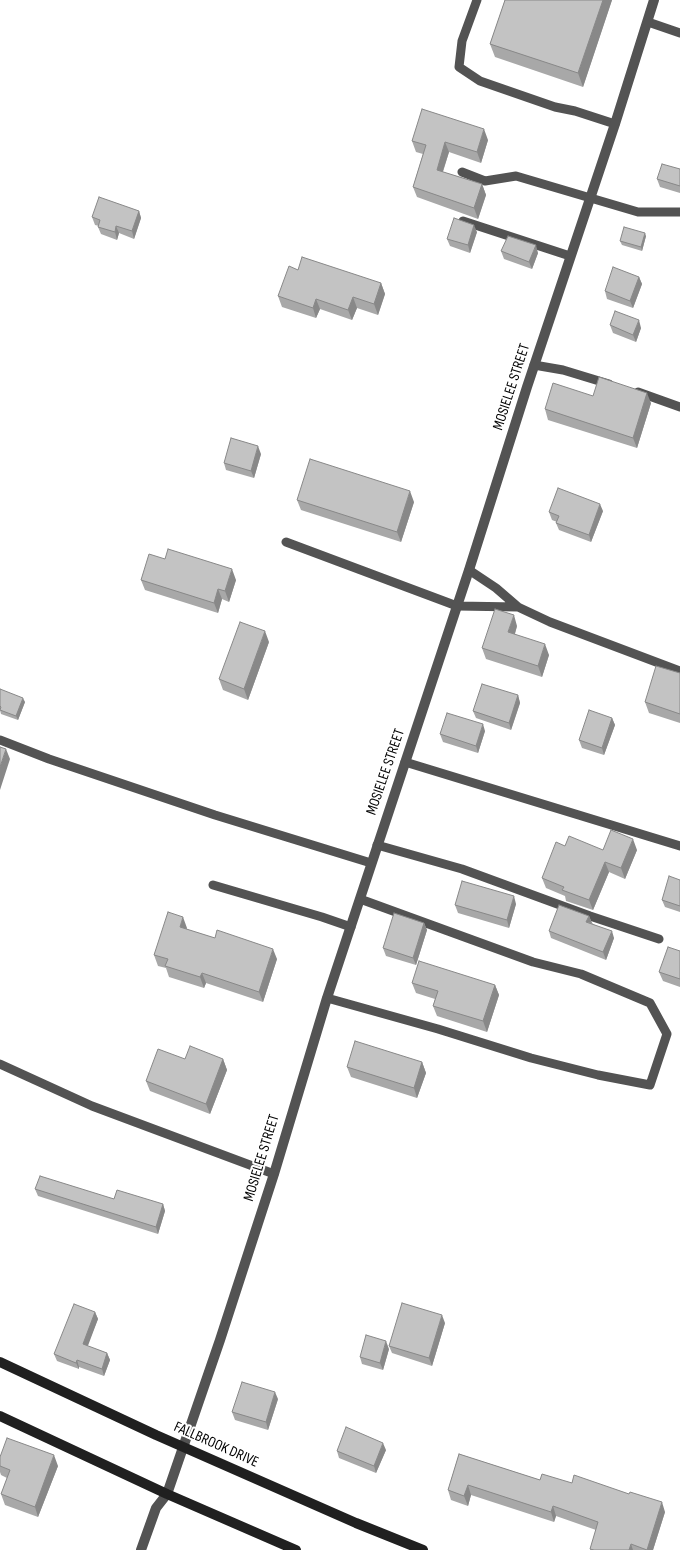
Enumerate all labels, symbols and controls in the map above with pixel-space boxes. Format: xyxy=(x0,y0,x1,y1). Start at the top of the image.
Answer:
street label: MOSIELEE STREET xyxy=(490,341,534,433)
street label: MOSIELEE STREET xyxy=(363,727,409,817)
street label: MOSIELEE STREET xyxy=(240,1112,284,1204)
street label: FALLBROOK DRIVE xyxy=(171,1418,261,1472)

